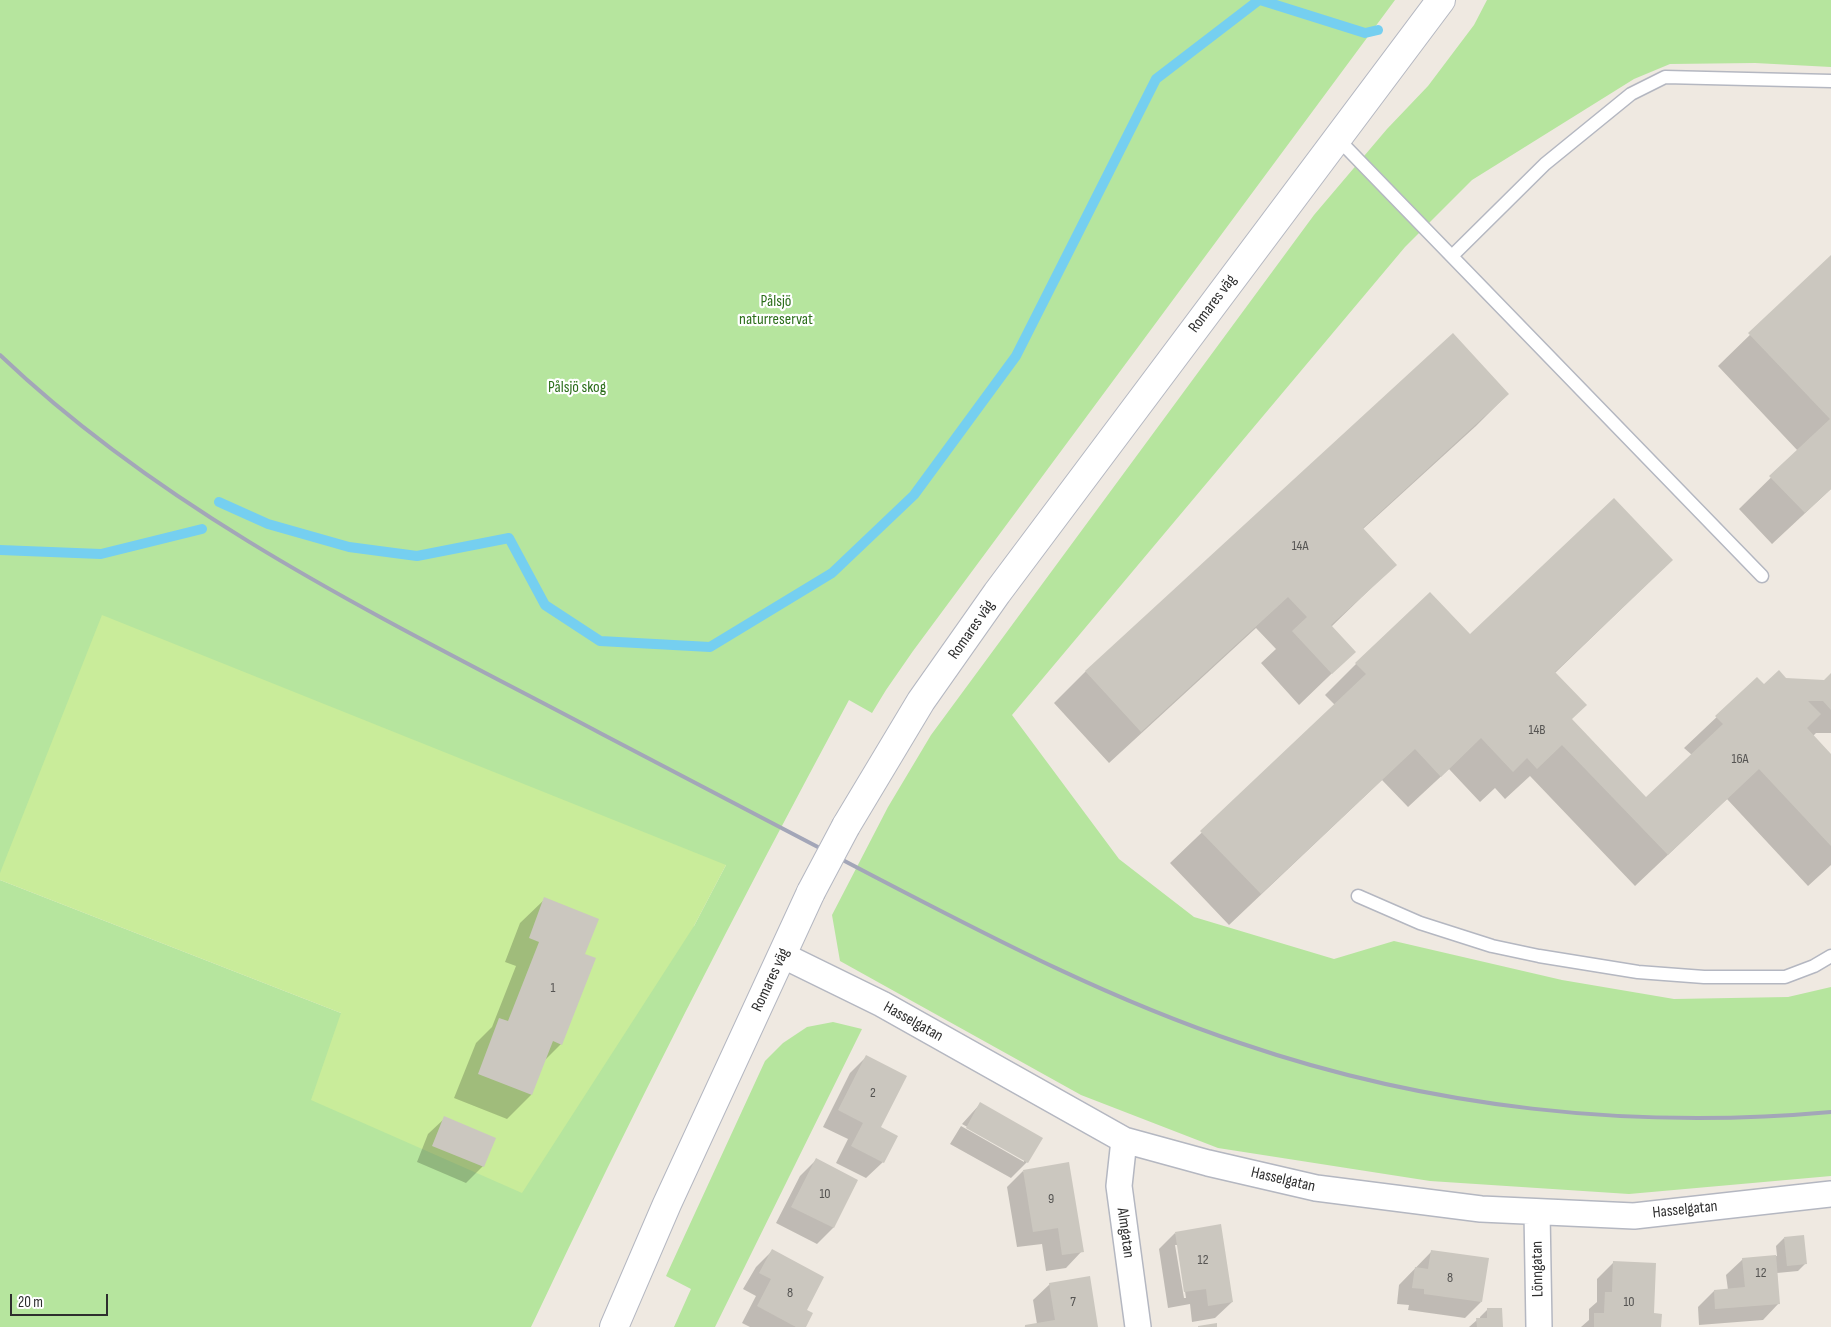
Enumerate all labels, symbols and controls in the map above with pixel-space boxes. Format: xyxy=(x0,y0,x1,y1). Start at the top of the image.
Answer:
street label: Romares väg xyxy=(1185,271,1241,337)
park label: Pålsjö naturreservat xyxy=(739,292,813,330)
park label: Pålsjö skog xyxy=(548,378,606,398)
house number: 14A xyxy=(1292,538,1308,554)
street label: Romares väg xyxy=(945,597,999,663)
house number: 14B xyxy=(1529,722,1545,738)
house number: 16A xyxy=(1731,751,1749,767)
street label: Romares väg xyxy=(748,945,794,1015)
house number: 1 xyxy=(551,980,555,996)
street label: Hasselgatan xyxy=(880,998,946,1046)
house number: 2 xyxy=(870,1085,876,1101)
street label: Hasselgatan xyxy=(1249,1163,1317,1197)
house number: 10 xyxy=(819,1186,831,1202)
house number: 9 xyxy=(1048,1191,1054,1207)
street label: Hasselgatan xyxy=(1652,1197,1718,1223)
street label: Almgatan xyxy=(1112,1207,1138,1259)
street label: Lönngatan xyxy=(1528,1241,1548,1297)
house number: 12 xyxy=(1198,1252,1208,1268)
house number: 12 xyxy=(1756,1265,1766,1281)
house number: 8 xyxy=(1447,1270,1453,1286)
scale bar xyxy=(12,1284,110,1316)
house number: 8 xyxy=(787,1285,793,1301)
text: 20 m xyxy=(18,1293,43,1312)
house number: 7 xyxy=(1070,1294,1076,1310)
house number: 10 xyxy=(1623,1294,1635,1310)

